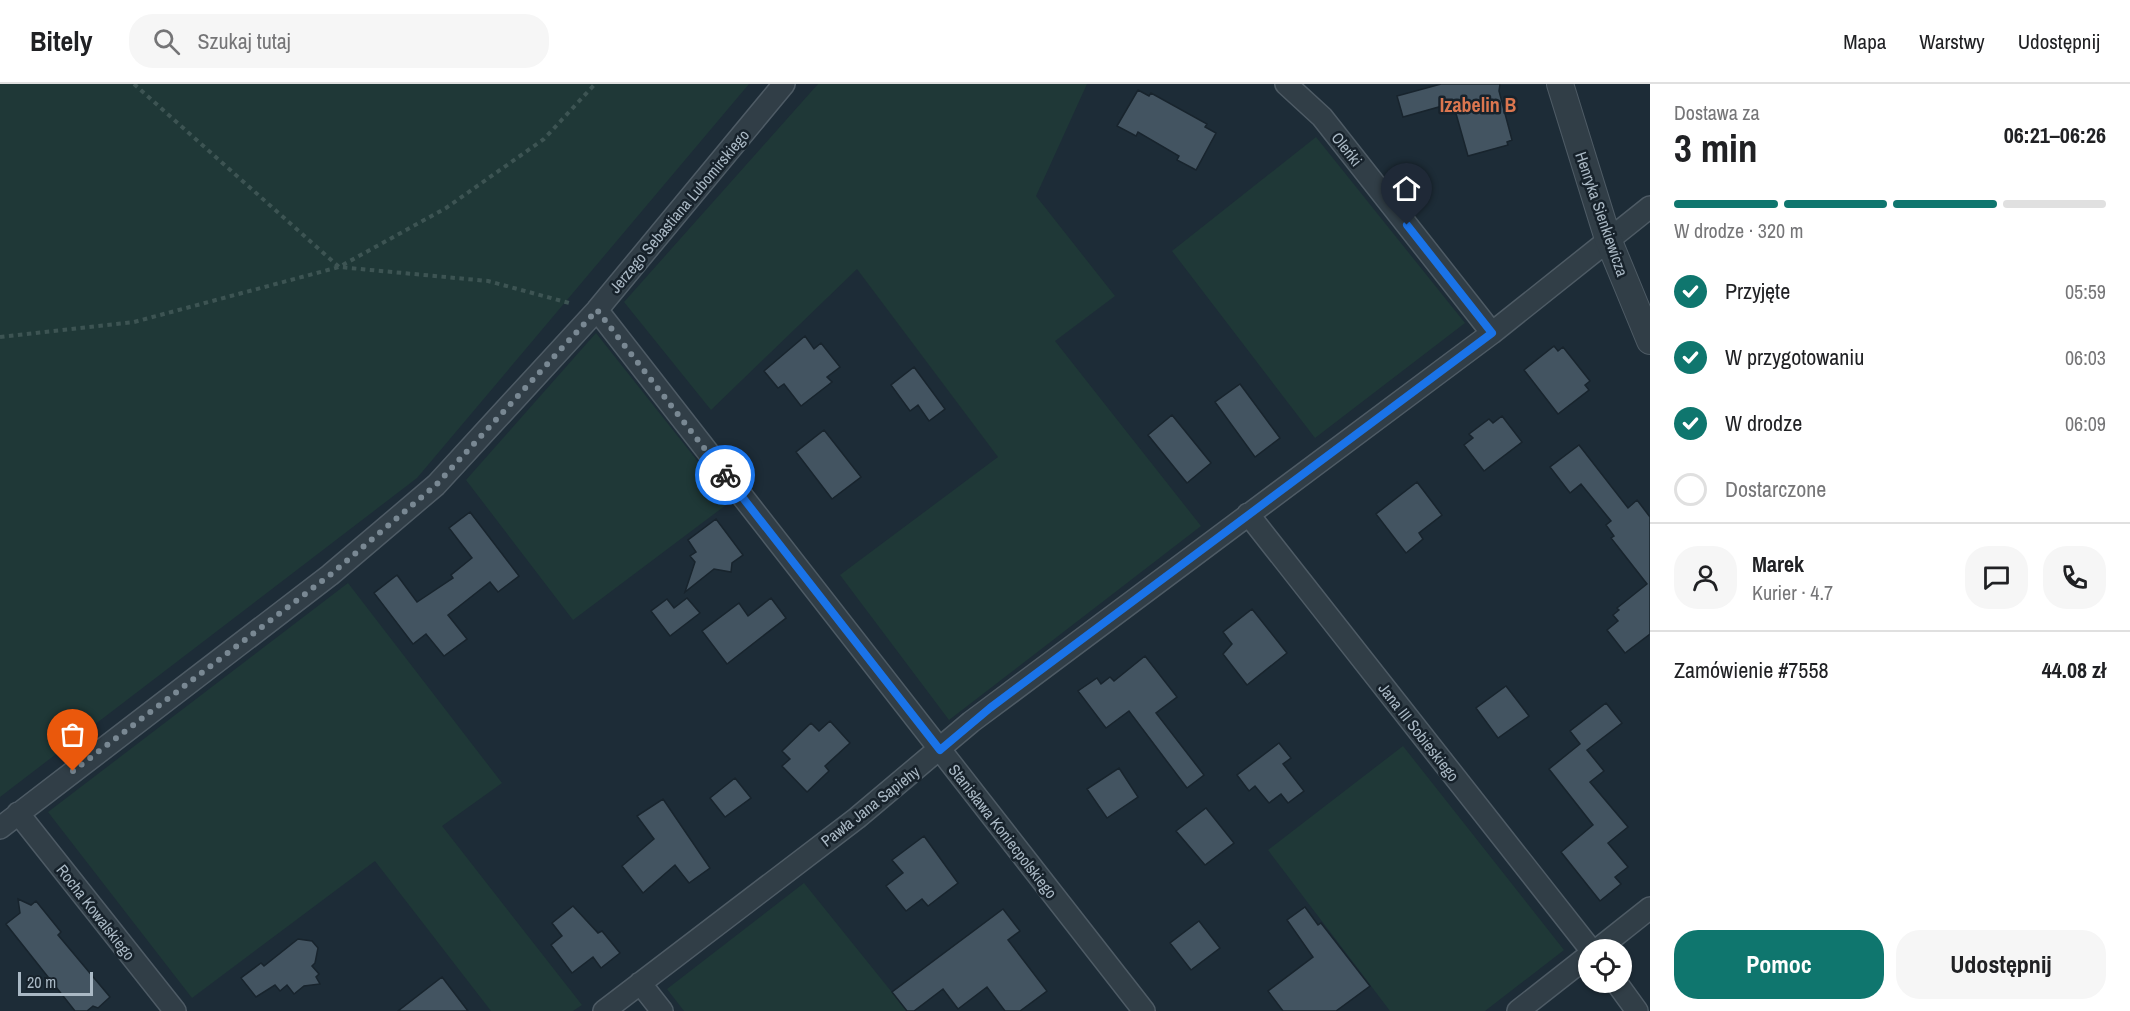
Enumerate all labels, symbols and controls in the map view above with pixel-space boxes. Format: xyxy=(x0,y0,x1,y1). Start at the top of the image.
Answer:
search box xyxy=(129,14,549,68)
text: Bitely xyxy=(30,22,93,60)
icon: search xyxy=(150,25,183,58)
text: Szukaj tutaj xyxy=(198,26,291,56)
text: Mapa xyxy=(1843,27,1886,56)
text: Warstwy xyxy=(1919,27,1985,56)
text: Udostępnij xyxy=(2018,27,2100,56)
district label: Izabelin B xyxy=(1440,91,1516,118)
text: Dostawa za xyxy=(1674,99,1760,126)
text: 06:21–06:26 xyxy=(2004,120,2106,150)
text: 3 min xyxy=(1674,122,1758,174)
street label: Jerzego Sebastiana Lubomirskiego xyxy=(604,125,754,297)
street label: Oleńki xyxy=(1327,127,1367,171)
street label: Henryka Sienkiewicza xyxy=(1570,149,1634,280)
pin xyxy=(1381,163,1432,225)
icon: home xyxy=(1390,172,1423,205)
text: W drodze · 320 m xyxy=(1674,217,1803,244)
icon: check xyxy=(1674,275,1707,308)
text: Przyjęte xyxy=(1725,276,1790,306)
text: 05:59 xyxy=(2065,278,2106,305)
icon: check xyxy=(1674,341,1707,374)
text: W przygotowaniu xyxy=(1725,342,1864,372)
text: 06:03 xyxy=(2065,344,2106,371)
icon: check xyxy=(1674,407,1707,440)
text: W drodze xyxy=(1725,408,1802,438)
text: 06:09 xyxy=(2065,410,2106,437)
courier xyxy=(695,445,755,505)
icon: bike xyxy=(709,459,742,492)
text: Dostarczone xyxy=(1725,474,1826,504)
button: person xyxy=(1674,546,1737,609)
button: chat xyxy=(1965,546,2028,609)
button: phone xyxy=(2043,546,2106,609)
text: Marek xyxy=(1752,549,1804,579)
text: Kurier · 4.7 xyxy=(1752,579,1833,606)
text: Zamówienie #7558 xyxy=(1674,655,1828,685)
text: 44.08 zł xyxy=(2042,655,2106,685)
street label: Jana III Sobieskiego xyxy=(1374,678,1464,786)
pin xyxy=(47,709,98,771)
icon: bag xyxy=(56,718,89,751)
street label: Stanisława Koniecpolskiego xyxy=(944,759,1062,903)
street label: Pawła Jana Sapiehy xyxy=(816,760,924,851)
street label: Rocha Kowalskiego xyxy=(52,860,140,964)
button: Pomoc xyxy=(1674,930,1884,999)
button: Udostępnij xyxy=(1896,930,2106,999)
map controls xyxy=(1578,939,1632,993)
button: locate xyxy=(1578,939,1632,993)
scale bar xyxy=(18,969,93,996)
text: 20 m xyxy=(27,971,56,993)

